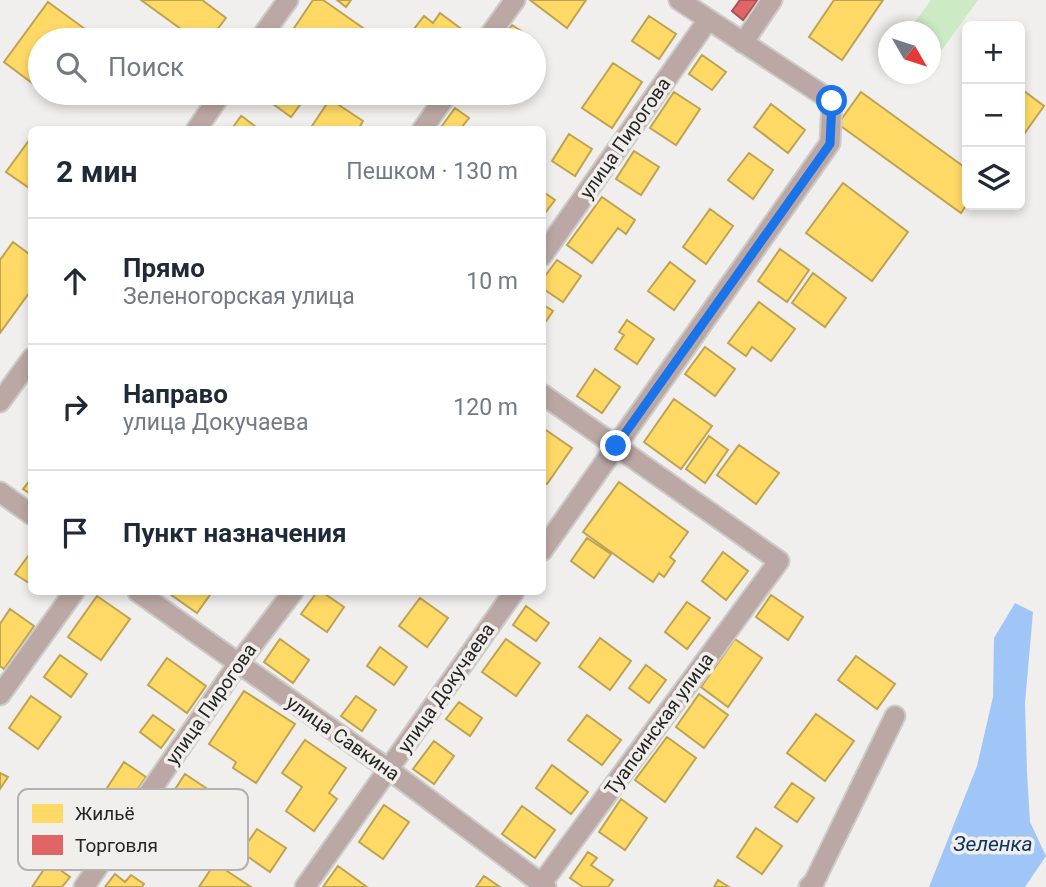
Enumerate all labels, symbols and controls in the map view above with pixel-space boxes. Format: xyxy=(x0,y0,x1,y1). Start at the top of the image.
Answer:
north arrow xyxy=(878,21,941,84)
map controls xyxy=(962,21,1025,210)
button: + xyxy=(962,21,1025,84)
search box xyxy=(28,28,546,105)
icon: search xyxy=(52,48,90,86)
text: Поиск xyxy=(108,52,184,82)
street label: улица Пирогова xyxy=(575,73,675,203)
button: − xyxy=(962,84,1025,147)
route start xyxy=(816,85,847,116)
button: layers xyxy=(962,147,1025,210)
text: 2 мин xyxy=(56,154,137,189)
text: Пешком · 130 m xyxy=(346,158,518,185)
text: Прямо xyxy=(123,253,205,283)
icon: ahead xyxy=(56,262,94,300)
text: 10 m xyxy=(466,268,518,295)
text: Зеленогорская улица xyxy=(123,283,355,310)
text: Направо xyxy=(123,379,228,409)
icon: right xyxy=(56,388,94,426)
text: 120 m xyxy=(453,394,518,421)
text: улица Докучаева xyxy=(123,409,308,436)
route end xyxy=(600,430,631,461)
icon: arrive xyxy=(56,514,94,552)
text: Пункт назначения xyxy=(123,518,347,548)
street label: улица Докучаева xyxy=(393,619,499,757)
street label: улица Пирогова xyxy=(161,639,261,769)
street label: Туапсинская улица xyxy=(600,648,718,800)
street label: улица Савкина xyxy=(282,690,404,786)
legend xyxy=(18,789,248,870)
text: Жильё xyxy=(75,802,135,825)
water label: Зеленка xyxy=(953,832,1033,856)
text: Торговля xyxy=(75,834,158,857)

